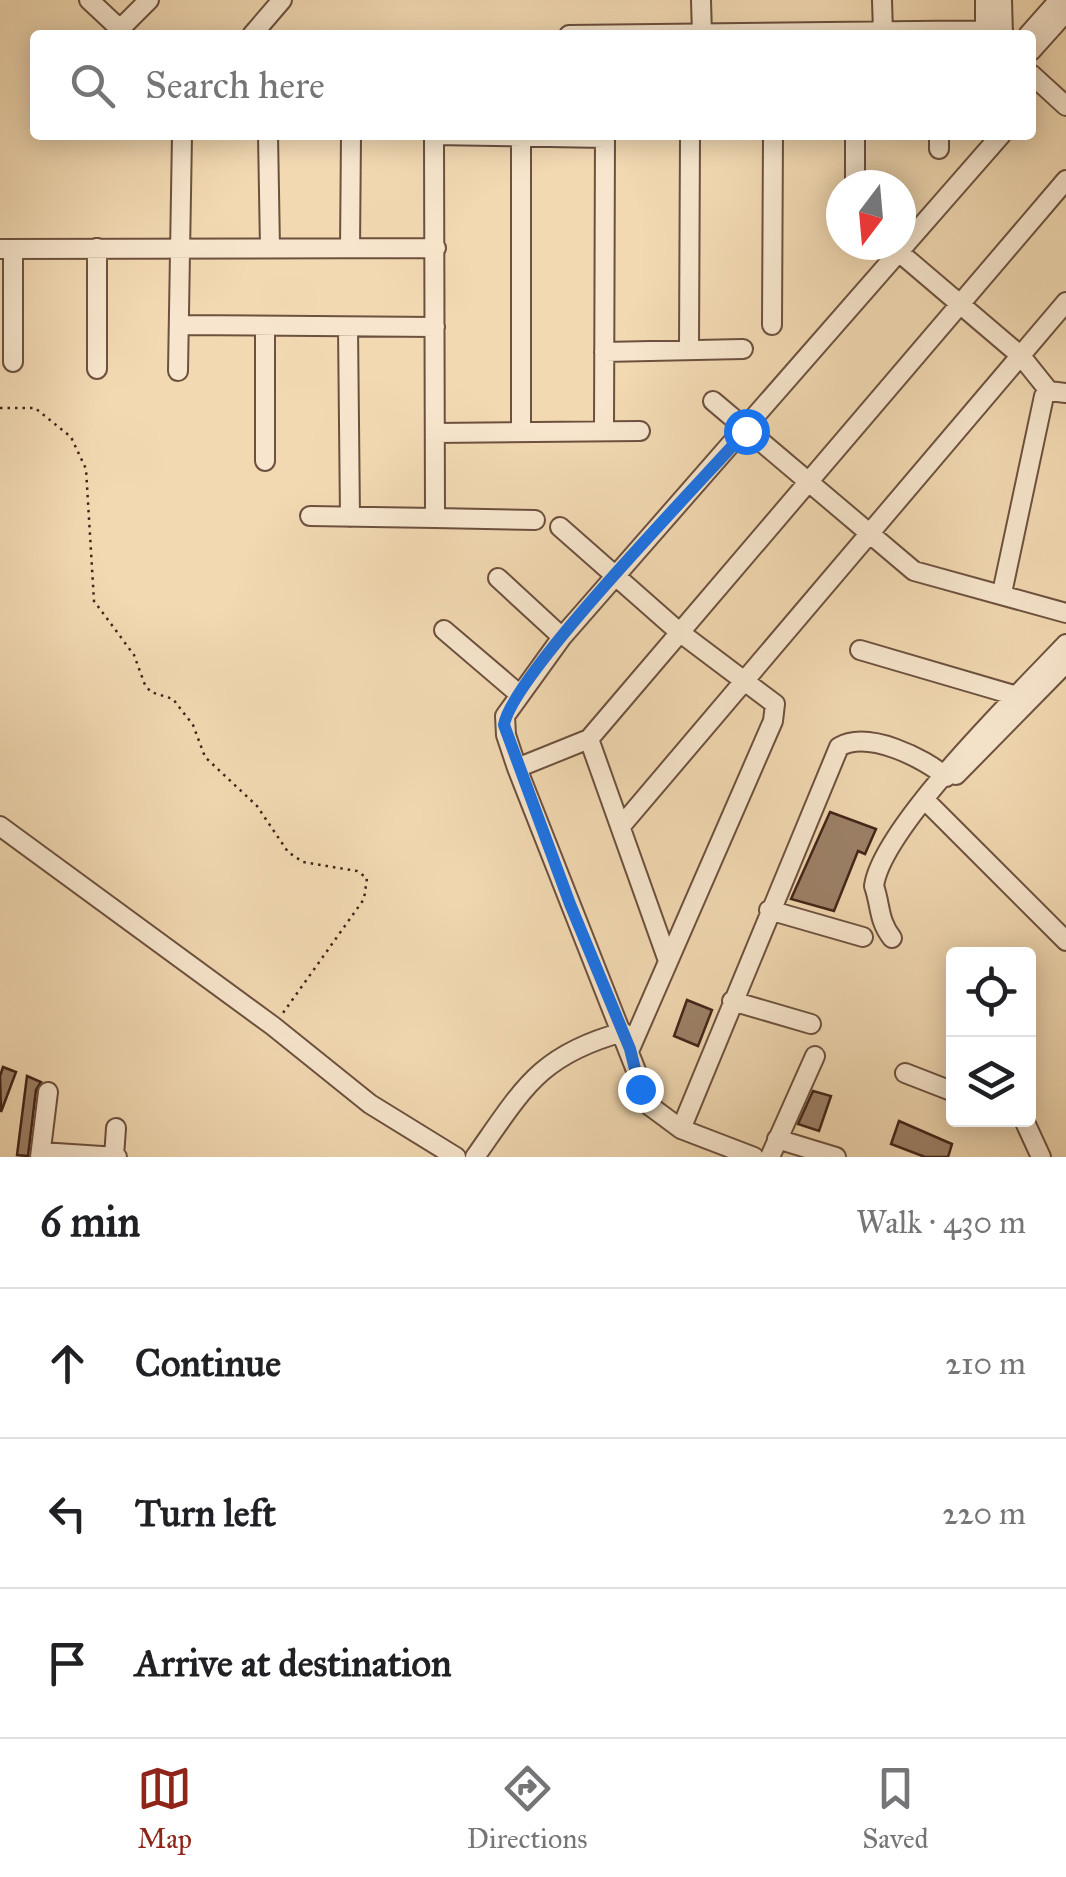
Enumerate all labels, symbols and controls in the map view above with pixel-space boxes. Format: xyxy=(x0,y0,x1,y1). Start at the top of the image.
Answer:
search box xyxy=(30,30,1036,140)
icon: search xyxy=(65,58,120,113)
text: Search here xyxy=(145,62,325,108)
north arrow xyxy=(826,170,916,260)
route start xyxy=(724,409,770,455)
map controls xyxy=(946,947,1036,1127)
button: locate xyxy=(946,947,1036,1037)
button: layers xyxy=(946,1037,1036,1127)
route end xyxy=(618,1067,664,1113)
text: 6 min xyxy=(40,1196,140,1248)
text: Walk · 430 m xyxy=(856,1203,1026,1242)
icon: ahead xyxy=(40,1336,95,1391)
text: Continue xyxy=(135,1340,281,1386)
text: 210 m xyxy=(945,1344,1026,1383)
icon: left xyxy=(40,1486,95,1541)
text: Turn left xyxy=(135,1490,276,1536)
text: 220 m xyxy=(942,1494,1026,1533)
icon: arrive xyxy=(40,1636,95,1691)
text: Arrive at destination xyxy=(135,1640,452,1686)
tab: Map xyxy=(137,1761,192,1856)
tab: Directions xyxy=(467,1761,588,1856)
tab: Saved xyxy=(862,1761,929,1856)

